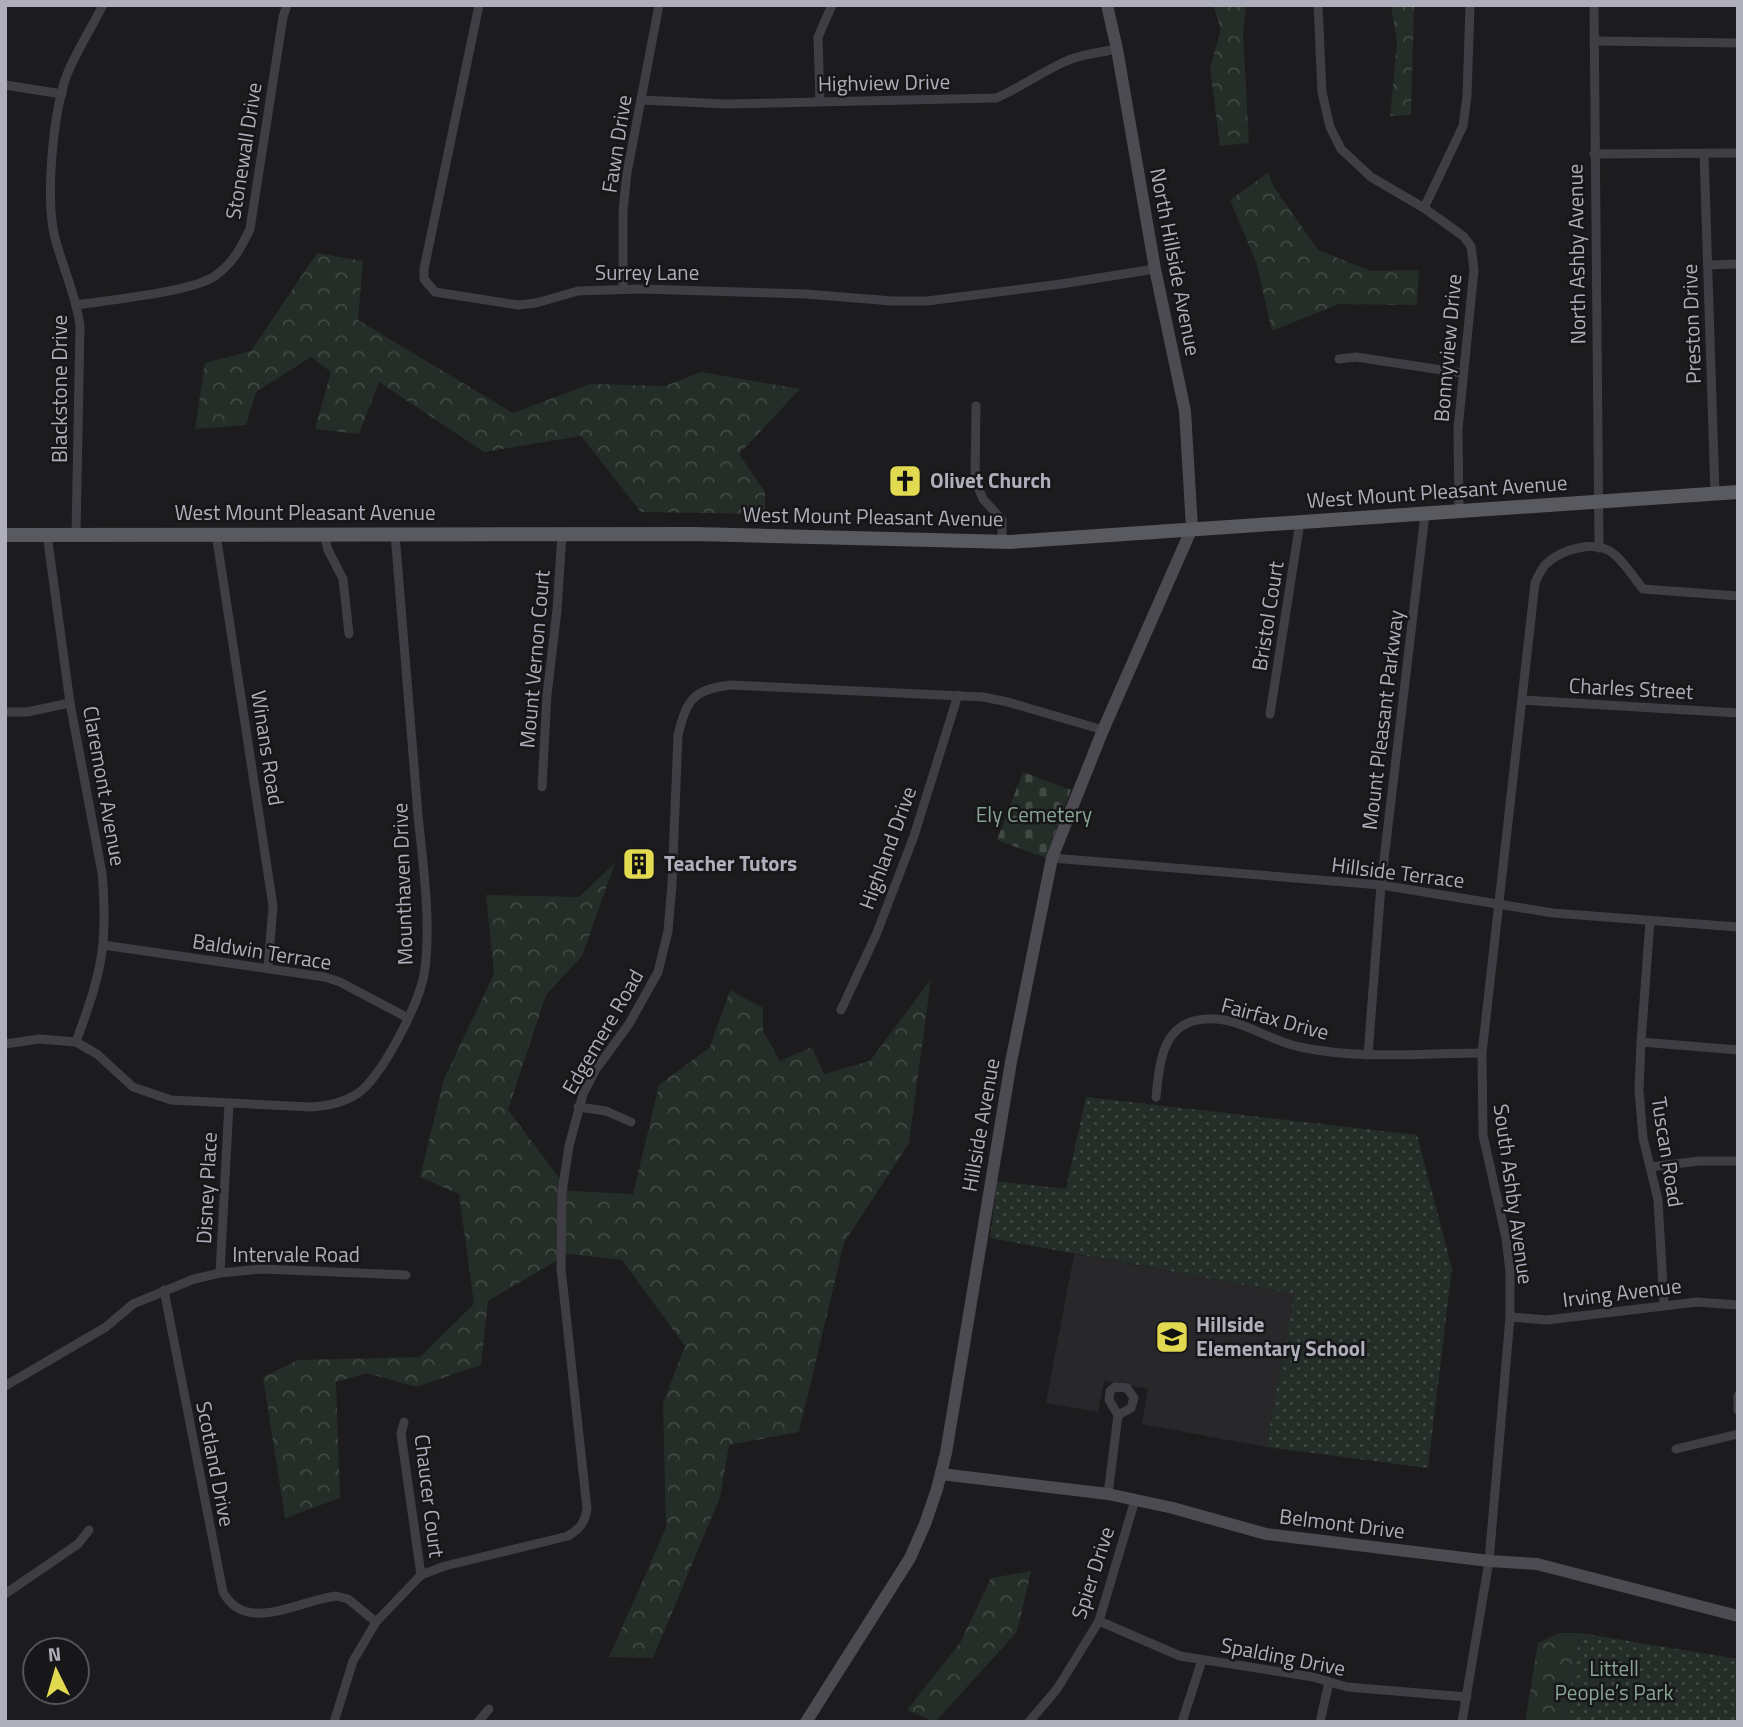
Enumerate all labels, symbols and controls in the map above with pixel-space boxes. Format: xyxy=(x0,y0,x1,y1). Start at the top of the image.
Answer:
street label: Highview Drive xyxy=(817,65,951,99)
street label: Stonewall Drive xyxy=(216,80,270,222)
street label: Fawn Drive xyxy=(592,93,640,195)
street label: North Ashby Avenue xyxy=(1558,163,1594,345)
street label: North Hillside Avenue xyxy=(1142,165,1210,358)
street label: Surrey Lane xyxy=(595,256,699,288)
street label: Preston Drive xyxy=(1673,263,1709,385)
street label: Bonnyview Drive xyxy=(1425,273,1469,423)
street label: Blackstone Drive xyxy=(43,315,75,463)
church icon: Olivet Church xyxy=(886,462,924,500)
place label: Olivet Church xyxy=(930,464,1052,496)
street label: West Mount Pleasant Avenue xyxy=(1306,466,1568,516)
street label: West Mount Pleasant Avenue xyxy=(174,496,436,528)
street label: West Mount Pleasant Avenue xyxy=(742,498,1004,534)
street label: Bristol Court xyxy=(1243,558,1292,673)
street label: Mount Vernon Court xyxy=(510,568,558,749)
street label: Mount Pleasant Parkway xyxy=(1353,608,1411,832)
street label: Charles Street xyxy=(1568,669,1695,707)
street label: Winans Road xyxy=(243,688,293,808)
street label: Claremont Avenue xyxy=(75,703,135,868)
street label: Highland Drive xyxy=(850,782,924,914)
park label: Ely Cemetery xyxy=(976,798,1092,830)
street label: Mounthaven Drive xyxy=(383,802,421,966)
building icon: Teacher Tutors xyxy=(620,845,658,883)
place label: Teacher Tutors xyxy=(664,847,797,879)
street label: Hillside Terrace xyxy=(1330,848,1466,896)
street label: Baldwin Terrace xyxy=(190,924,334,978)
street label: Edgemere Road xyxy=(553,963,651,1100)
street label: Fairfax Drive xyxy=(1218,988,1333,1048)
street label: Hillside Avenue xyxy=(953,1056,1007,1194)
street label: Tuscan Road xyxy=(1643,1094,1692,1209)
street label: South Ashby Avenue xyxy=(1485,1102,1542,1286)
street label: Disney Place xyxy=(187,1131,225,1245)
street label: Intervale Road xyxy=(232,1238,360,1270)
street label: Irving Avenue xyxy=(1561,1269,1683,1315)
place label: Hillside Elementary School xyxy=(1196,1308,1366,1364)
school or university icon: Hillside Elementary School xyxy=(1153,1318,1191,1356)
street label: Scotland Drive xyxy=(188,1398,244,1529)
street label: Chaucer Court xyxy=(407,1432,454,1560)
street label: Belmont Drive xyxy=(1278,1499,1407,1547)
street label: Spier Drive xyxy=(1062,1522,1122,1623)
street label: Spalding Drive xyxy=(1218,1628,1348,1684)
north arrow xyxy=(21,1636,91,1706)
text: N xyxy=(47,1639,62,1669)
park label: Littell People’s Park xyxy=(1554,1652,1674,1708)

